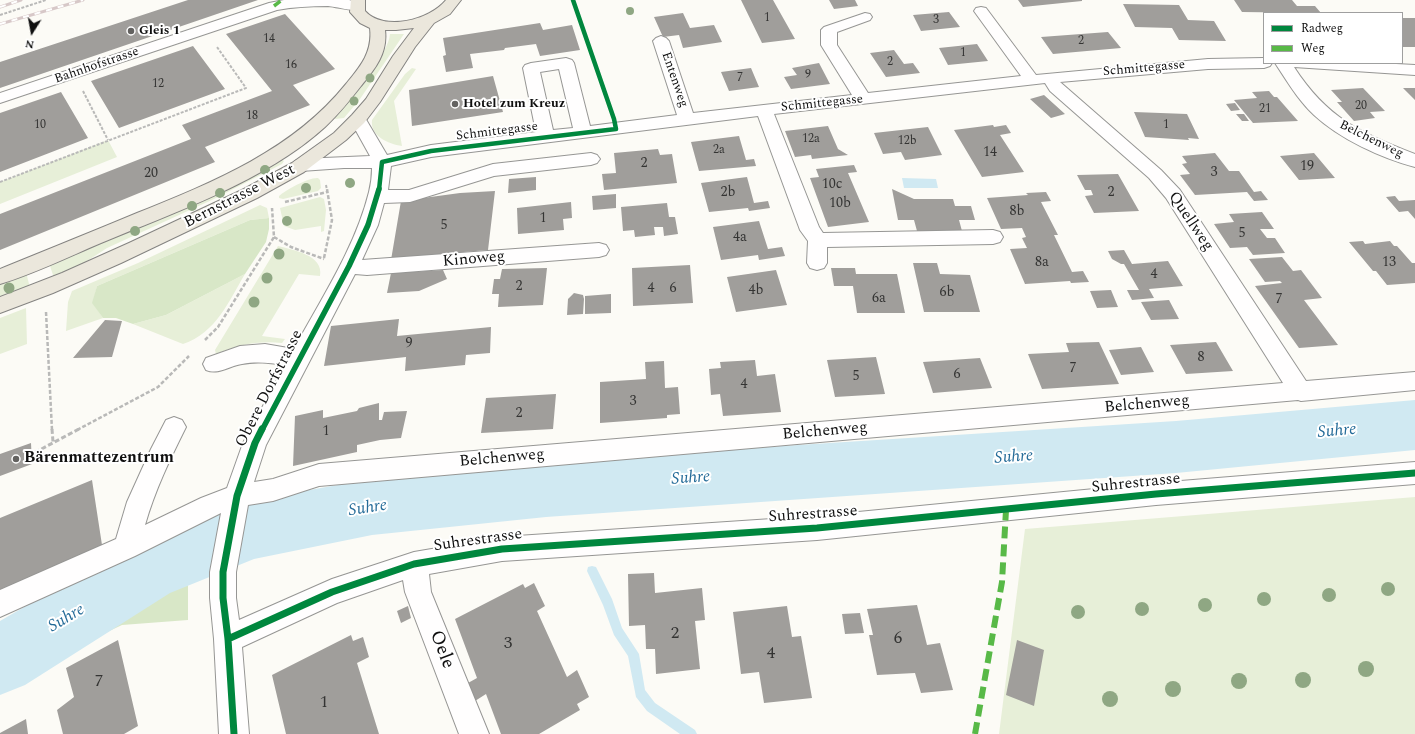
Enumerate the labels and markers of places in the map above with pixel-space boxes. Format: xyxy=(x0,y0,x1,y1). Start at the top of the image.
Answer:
place label: Gleis 1 xyxy=(139,23,180,39)
marker: Gleis 1 xyxy=(126,26,136,36)
place label: Hotel zum Kreuz xyxy=(463,96,565,112)
marker: Hotel zum Kreuz xyxy=(450,99,460,109)
place label: Bärenmattezentrum xyxy=(24,449,174,469)
marker: Bärenmattezentrum xyxy=(11,454,21,464)

